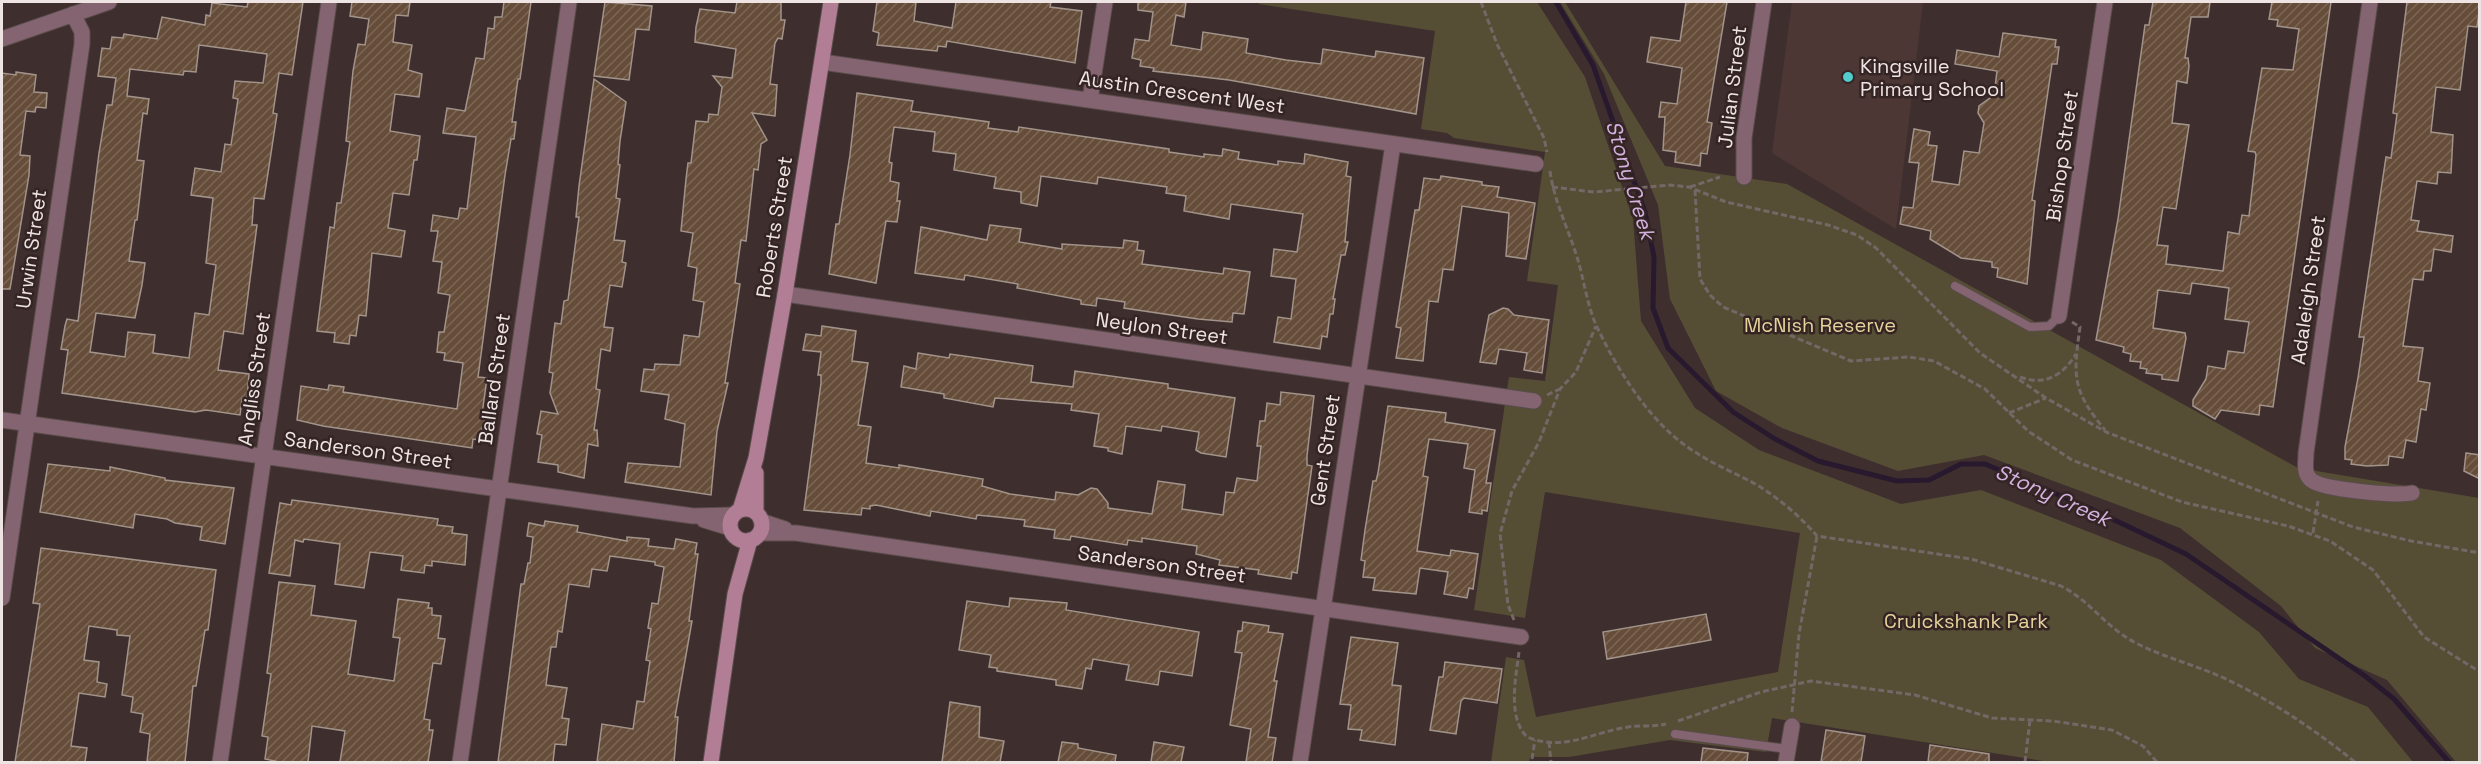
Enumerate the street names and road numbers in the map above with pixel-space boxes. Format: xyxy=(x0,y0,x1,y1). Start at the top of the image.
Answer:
street label: Julian Street xyxy=(1712,24,1752,150)
street label: Austin Crescent West xyxy=(1077,65,1287,119)
street label: Bishop Street xyxy=(2040,89,2084,223)
street label: Roberts Street xyxy=(750,154,798,300)
street label: Urwin Street xyxy=(10,188,52,310)
street label: Adaleigh Street xyxy=(2285,214,2331,366)
street label: Neylon Street xyxy=(1094,306,1230,350)
street label: Angliss Street xyxy=(232,310,276,448)
street label: Ballard Street xyxy=(472,312,516,446)
street label: Gent Street xyxy=(1304,392,1346,508)
street label: Sanderson Street xyxy=(282,425,454,475)
street label: Sanderson Street xyxy=(1076,539,1248,589)

